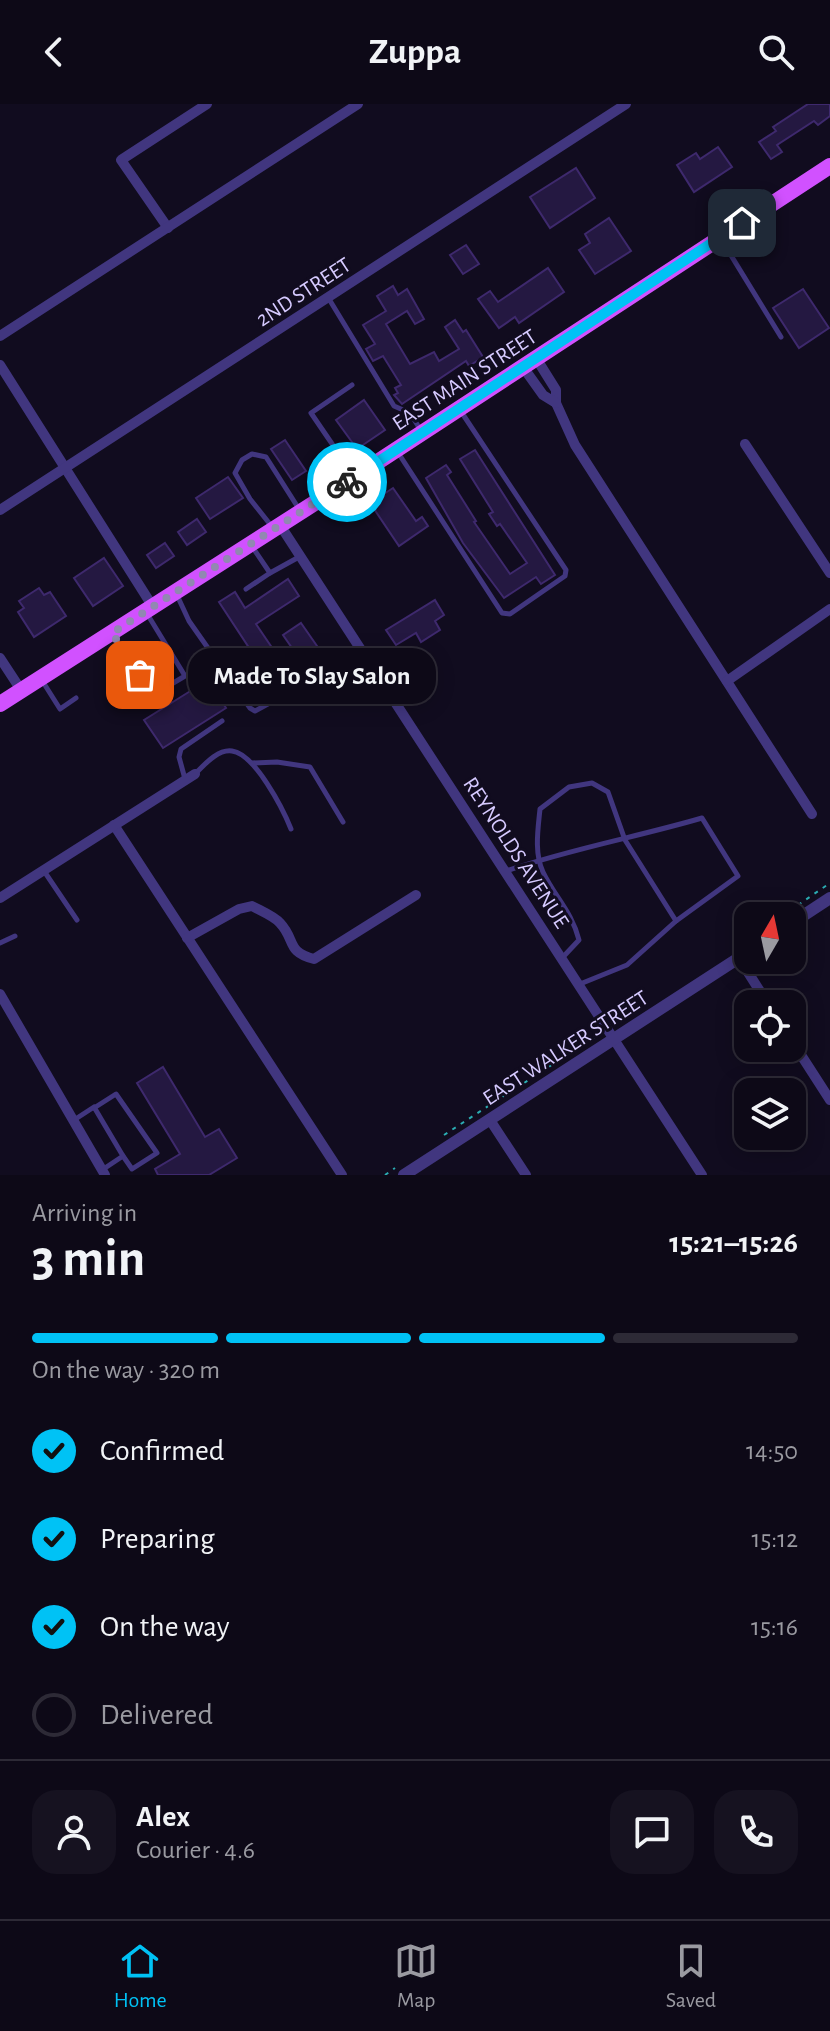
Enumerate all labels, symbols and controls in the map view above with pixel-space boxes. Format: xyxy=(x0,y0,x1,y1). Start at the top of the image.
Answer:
icon: back xyxy=(32,30,76,74)
icon: search xyxy=(754,30,798,74)
text: Zuppa xyxy=(369,34,461,70)
pin xyxy=(708,189,776,257)
icon: home xyxy=(720,201,764,245)
street label: 2ND STREET xyxy=(252,253,355,330)
street label: EAST MAIN STREET xyxy=(388,325,541,435)
courier xyxy=(307,442,387,522)
icon: bike xyxy=(325,460,369,504)
pin xyxy=(106,641,174,709)
callout: Made To Slay Salon xyxy=(188,647,436,703)
icon: bag xyxy=(118,653,162,697)
text: Made To Slay Salon xyxy=(214,663,410,689)
street label: REYNOLDS AVENUE xyxy=(459,773,573,932)
north arrow xyxy=(734,902,806,974)
map controls xyxy=(734,902,806,1150)
street label: EAST WALKER STREET xyxy=(479,986,652,1109)
button: locate xyxy=(734,990,806,1062)
button: layers xyxy=(734,1078,806,1150)
text: Arriving in xyxy=(32,1200,137,1226)
text: 15:21–15:26 xyxy=(669,1228,798,1258)
text: 3 min xyxy=(32,1233,145,1285)
text: On the way · 320 m xyxy=(32,1357,220,1383)
icon: check xyxy=(32,1429,76,1473)
text: Confirmed xyxy=(100,1436,224,1466)
text: 14:50 xyxy=(746,1438,798,1464)
icon: check xyxy=(32,1517,76,1561)
text: Preparing xyxy=(100,1524,215,1554)
text: 15:12 xyxy=(751,1526,798,1552)
icon: check xyxy=(32,1605,76,1649)
text: On the way xyxy=(100,1612,229,1642)
text: 15:16 xyxy=(751,1614,798,1640)
text: Delivered xyxy=(100,1700,213,1730)
button: person xyxy=(32,1790,116,1874)
button: chat xyxy=(610,1790,694,1874)
button: phone xyxy=(714,1790,798,1874)
text: Alex xyxy=(136,1802,190,1832)
text: Courier · 4.6 xyxy=(136,1837,255,1863)
tab: Home xyxy=(114,1939,167,2013)
tab: Map xyxy=(394,1939,438,2013)
tab: Saved xyxy=(666,1939,716,2013)

